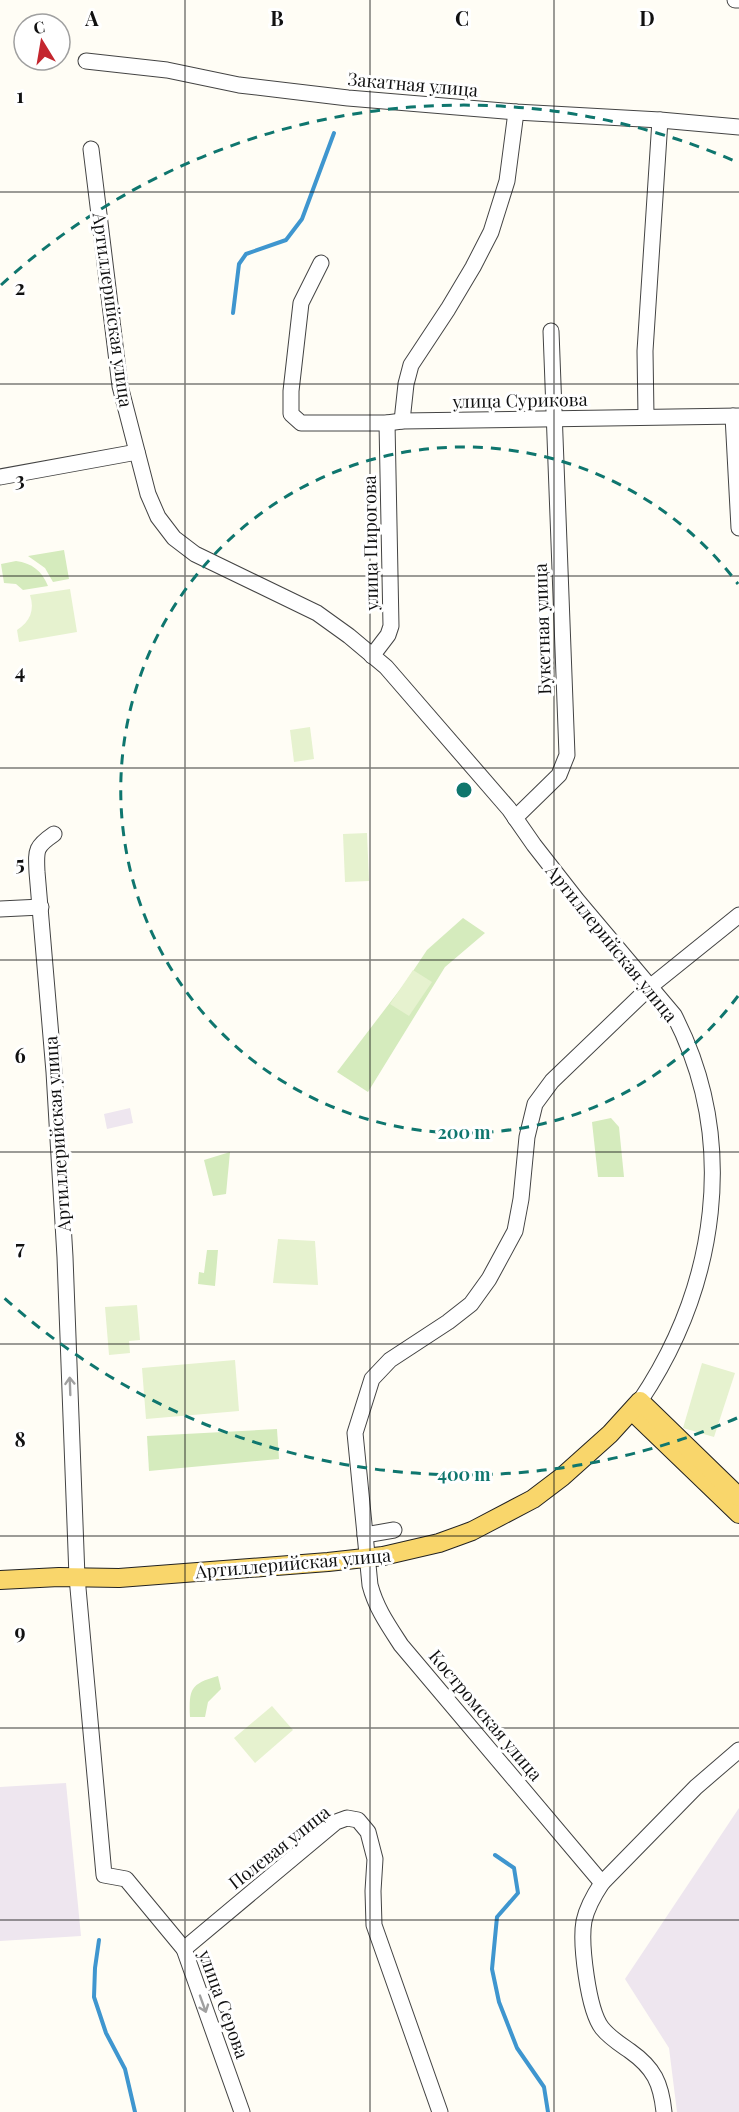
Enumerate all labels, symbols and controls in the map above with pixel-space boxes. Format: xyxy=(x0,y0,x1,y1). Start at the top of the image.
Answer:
text: A xyxy=(84,4,99,31)
text: B xyxy=(270,4,284,31)
text: C xyxy=(455,4,469,31)
text: D xyxy=(639,4,655,31)
north arrow xyxy=(12,12,72,72)
text: С xyxy=(32,15,47,38)
street label: Закатная улица xyxy=(347,66,479,102)
text: 1 xyxy=(16,81,24,108)
street label: Артиллерийская улица xyxy=(87,210,139,409)
text: 2 xyxy=(15,273,25,300)
street label: улица Сурикова xyxy=(451,387,588,413)
text: 3 xyxy=(15,465,25,492)
street label: улица Пирогова xyxy=(357,475,383,612)
street label: Букетная улица xyxy=(528,563,556,695)
text: 4 xyxy=(15,657,25,684)
centre of rings xyxy=(454,780,474,800)
text: 5 xyxy=(15,849,25,876)
street label: Артиллерийская улица xyxy=(540,858,683,1027)
street label: Артиллерийская улица xyxy=(38,1035,76,1234)
text: 6 xyxy=(14,1041,26,1068)
text: 200 m xyxy=(437,1120,491,1144)
text: 7 xyxy=(15,1233,25,1260)
one-way arrow xyxy=(64,1377,76,1397)
text: 8 xyxy=(14,1425,26,1452)
text: 400 m xyxy=(437,1462,491,1486)
street label: Артиллерийская улица xyxy=(193,1542,392,1584)
text: 9 xyxy=(14,1617,26,1644)
street label: Костромская улица xyxy=(424,1644,548,1786)
street label: Полевая улица xyxy=(223,1800,335,1894)
street label: улица Серова xyxy=(193,1946,255,2062)
one-way arrow xyxy=(199,1994,210,2013)

